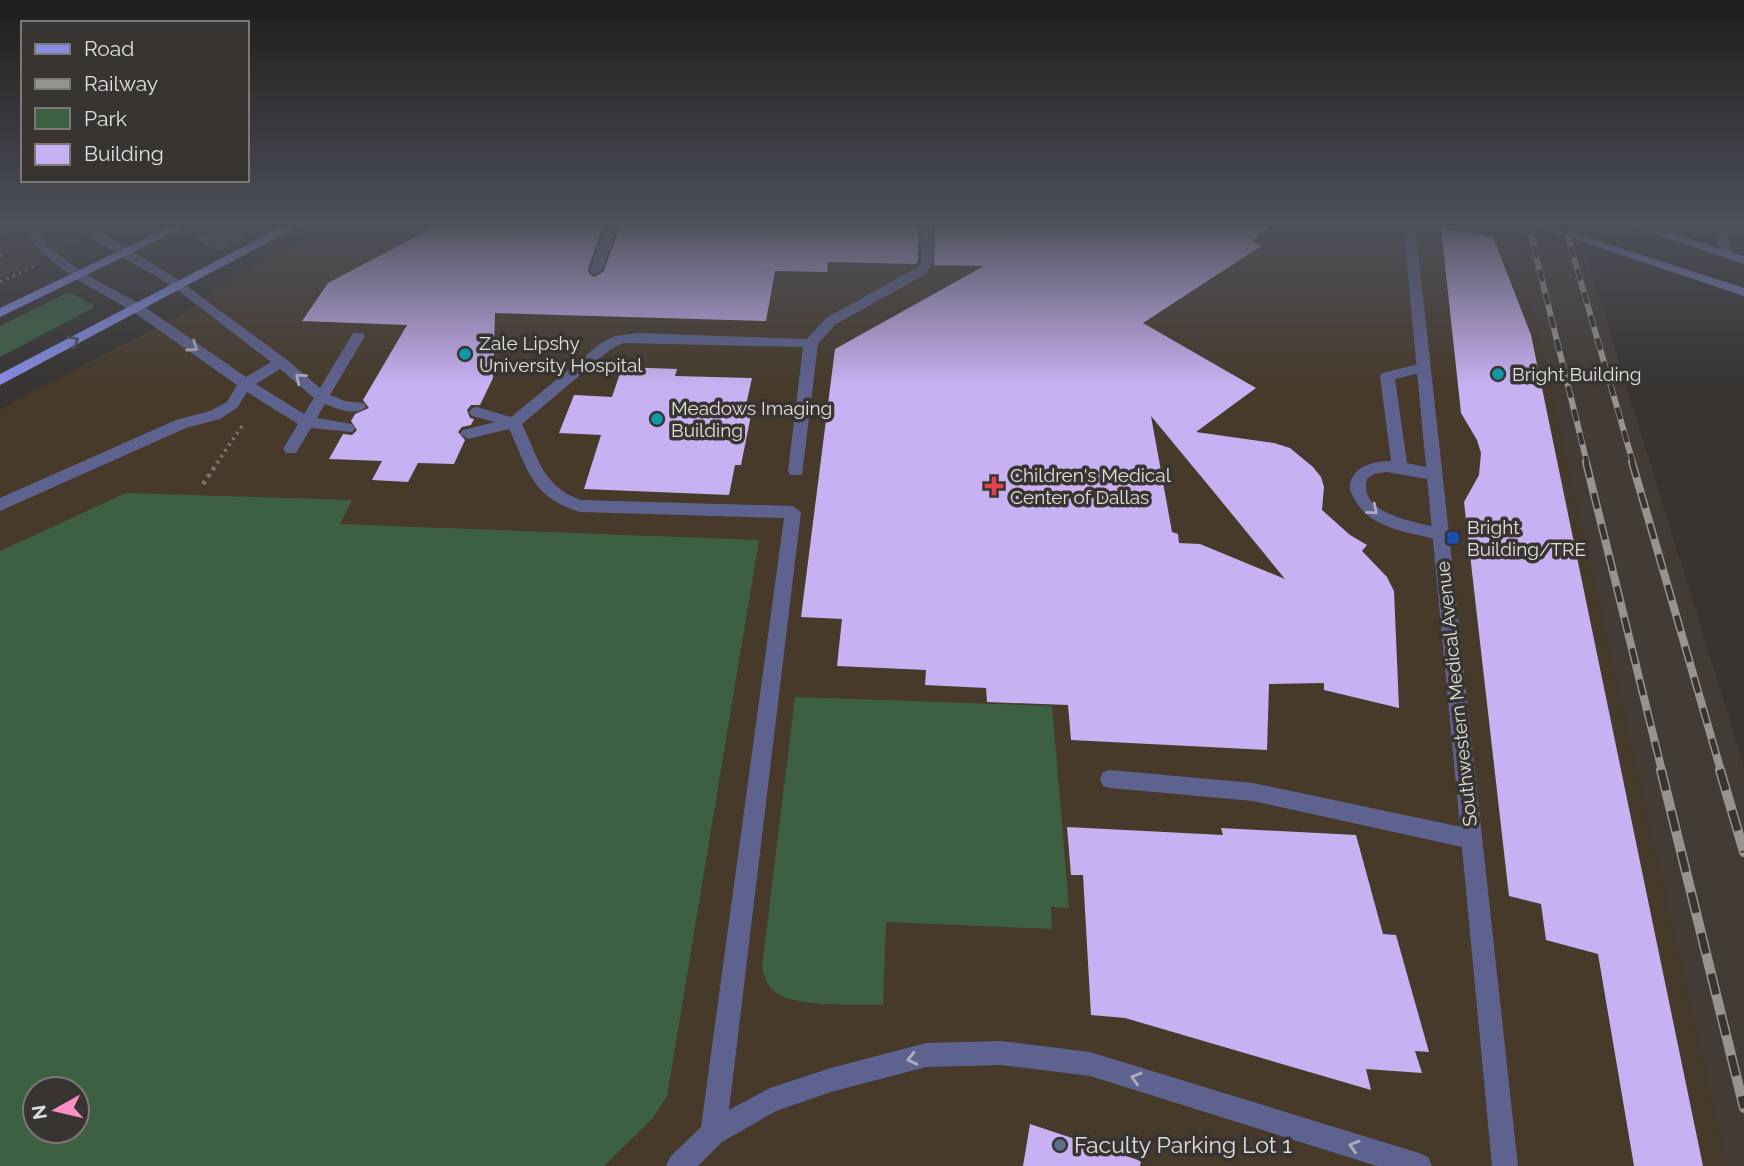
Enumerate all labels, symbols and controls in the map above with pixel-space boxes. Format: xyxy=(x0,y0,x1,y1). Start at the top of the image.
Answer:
legend xyxy=(21,21,248,182)
text: Road xyxy=(84,36,134,61)
text: Railway xyxy=(84,71,158,96)
text: Park xyxy=(84,106,127,131)
text: Building xyxy=(84,141,164,166)
place label: Zale Lipshy University Hospital xyxy=(479,332,643,376)
one-way arrow xyxy=(67,336,79,349)
one-way arrow xyxy=(185,339,198,351)
marker: Zale Lipshy University Hospital xyxy=(457,346,473,362)
place label: Bright Building xyxy=(1512,363,1641,385)
marker: Bright Building xyxy=(1490,366,1506,382)
one-way arrow xyxy=(295,374,307,387)
place label: Meadows Imaging Building xyxy=(671,397,832,441)
marker: Meadows Imaging Building xyxy=(649,411,665,427)
place label: Children's Medical Center of Dallas xyxy=(1010,464,1172,508)
marker: Children's Medical Center of Dallas xyxy=(984,476,1004,496)
one-way arrow xyxy=(1364,502,1377,514)
place label: Bright Building/TRE xyxy=(1467,516,1586,560)
marker: Bright Building/TRE xyxy=(1445,530,1461,546)
street label: Southwestern Medical Avenue xyxy=(1431,560,1481,828)
one-way arrow xyxy=(906,1051,918,1065)
one-way arrow xyxy=(1131,1072,1143,1086)
north arrow xyxy=(21,1075,91,1145)
text: N xyxy=(27,1104,51,1121)
place label: Faculty Parking Lot 1 xyxy=(1074,1131,1292,1158)
marker: Faculty Parking Lot 1 xyxy=(1052,1137,1068,1153)
one-way arrow xyxy=(1348,1139,1360,1154)

